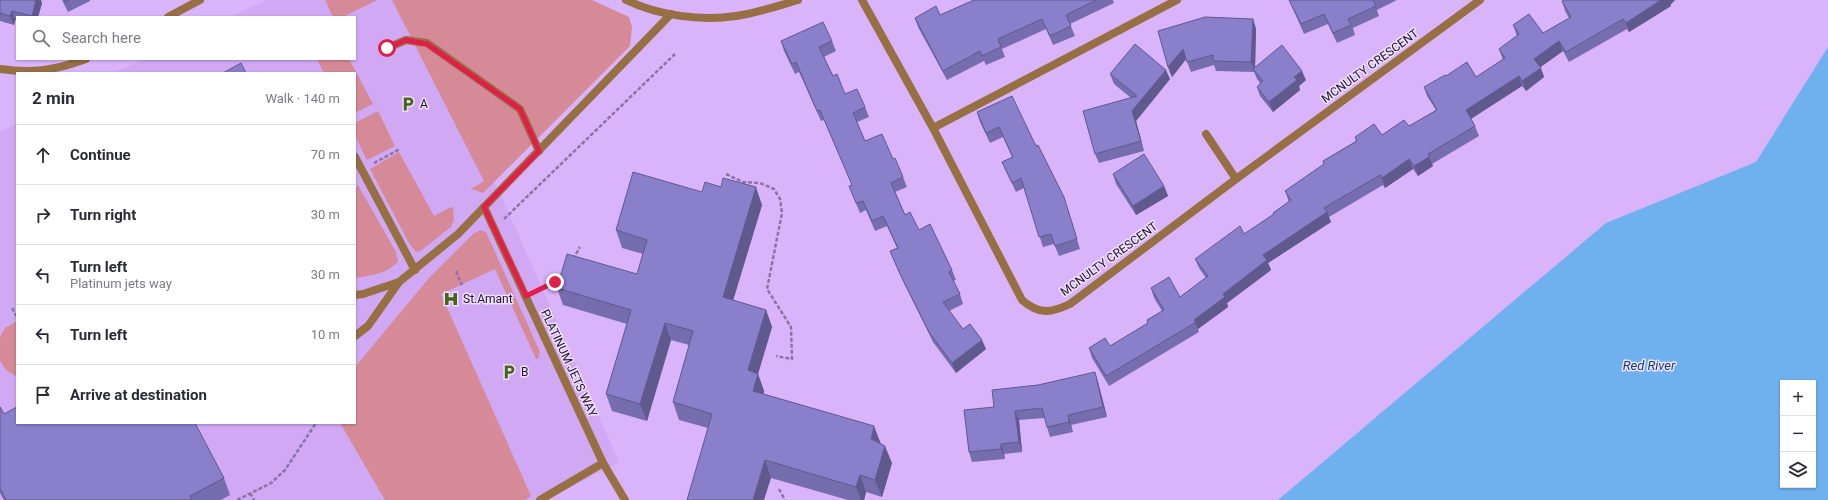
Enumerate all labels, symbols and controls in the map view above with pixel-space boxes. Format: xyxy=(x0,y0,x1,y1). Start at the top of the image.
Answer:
search box xyxy=(16,16,356,60)
street label: MCNULTY CRESCENT xyxy=(1319,26,1421,106)
icon: search xyxy=(30,27,52,49)
text: Search here xyxy=(62,29,141,47)
route start xyxy=(378,39,396,57)
text: 2 min xyxy=(32,88,75,108)
text: Walk · 140 m xyxy=(265,91,340,106)
parking icon: A xyxy=(399,95,417,113)
place label: A xyxy=(420,97,428,111)
icon: ahead xyxy=(32,144,54,166)
text: Continue xyxy=(70,146,131,164)
text: 70 m xyxy=(311,147,340,162)
icon: right xyxy=(32,204,54,226)
text: Turn right xyxy=(70,206,136,224)
text: 30 m xyxy=(311,207,340,222)
street label: MCNULTY CRESCENT xyxy=(1058,219,1160,299)
text: Turn left xyxy=(70,258,127,276)
icon: left xyxy=(32,264,54,286)
text: 30 m xyxy=(311,267,340,282)
route end xyxy=(546,273,564,291)
text: Platinum jets way xyxy=(70,276,172,291)
hospital icon: St.Amant xyxy=(442,290,460,308)
place label: St.Amant xyxy=(463,292,513,306)
street label: PLATINUM JETS WAY xyxy=(538,307,600,420)
icon: left xyxy=(32,324,54,346)
text: Turn left xyxy=(70,326,127,344)
text: 10 m xyxy=(311,327,340,342)
water label: Red River xyxy=(1623,358,1676,373)
parking icon: B xyxy=(500,363,518,381)
place label: B xyxy=(521,365,528,379)
map controls xyxy=(1780,380,1816,488)
button: + xyxy=(1780,380,1816,416)
icon: arrive xyxy=(32,384,54,406)
text: Arrive at destination xyxy=(70,386,207,404)
button: − xyxy=(1780,416,1816,452)
button: layers xyxy=(1780,452,1816,488)

